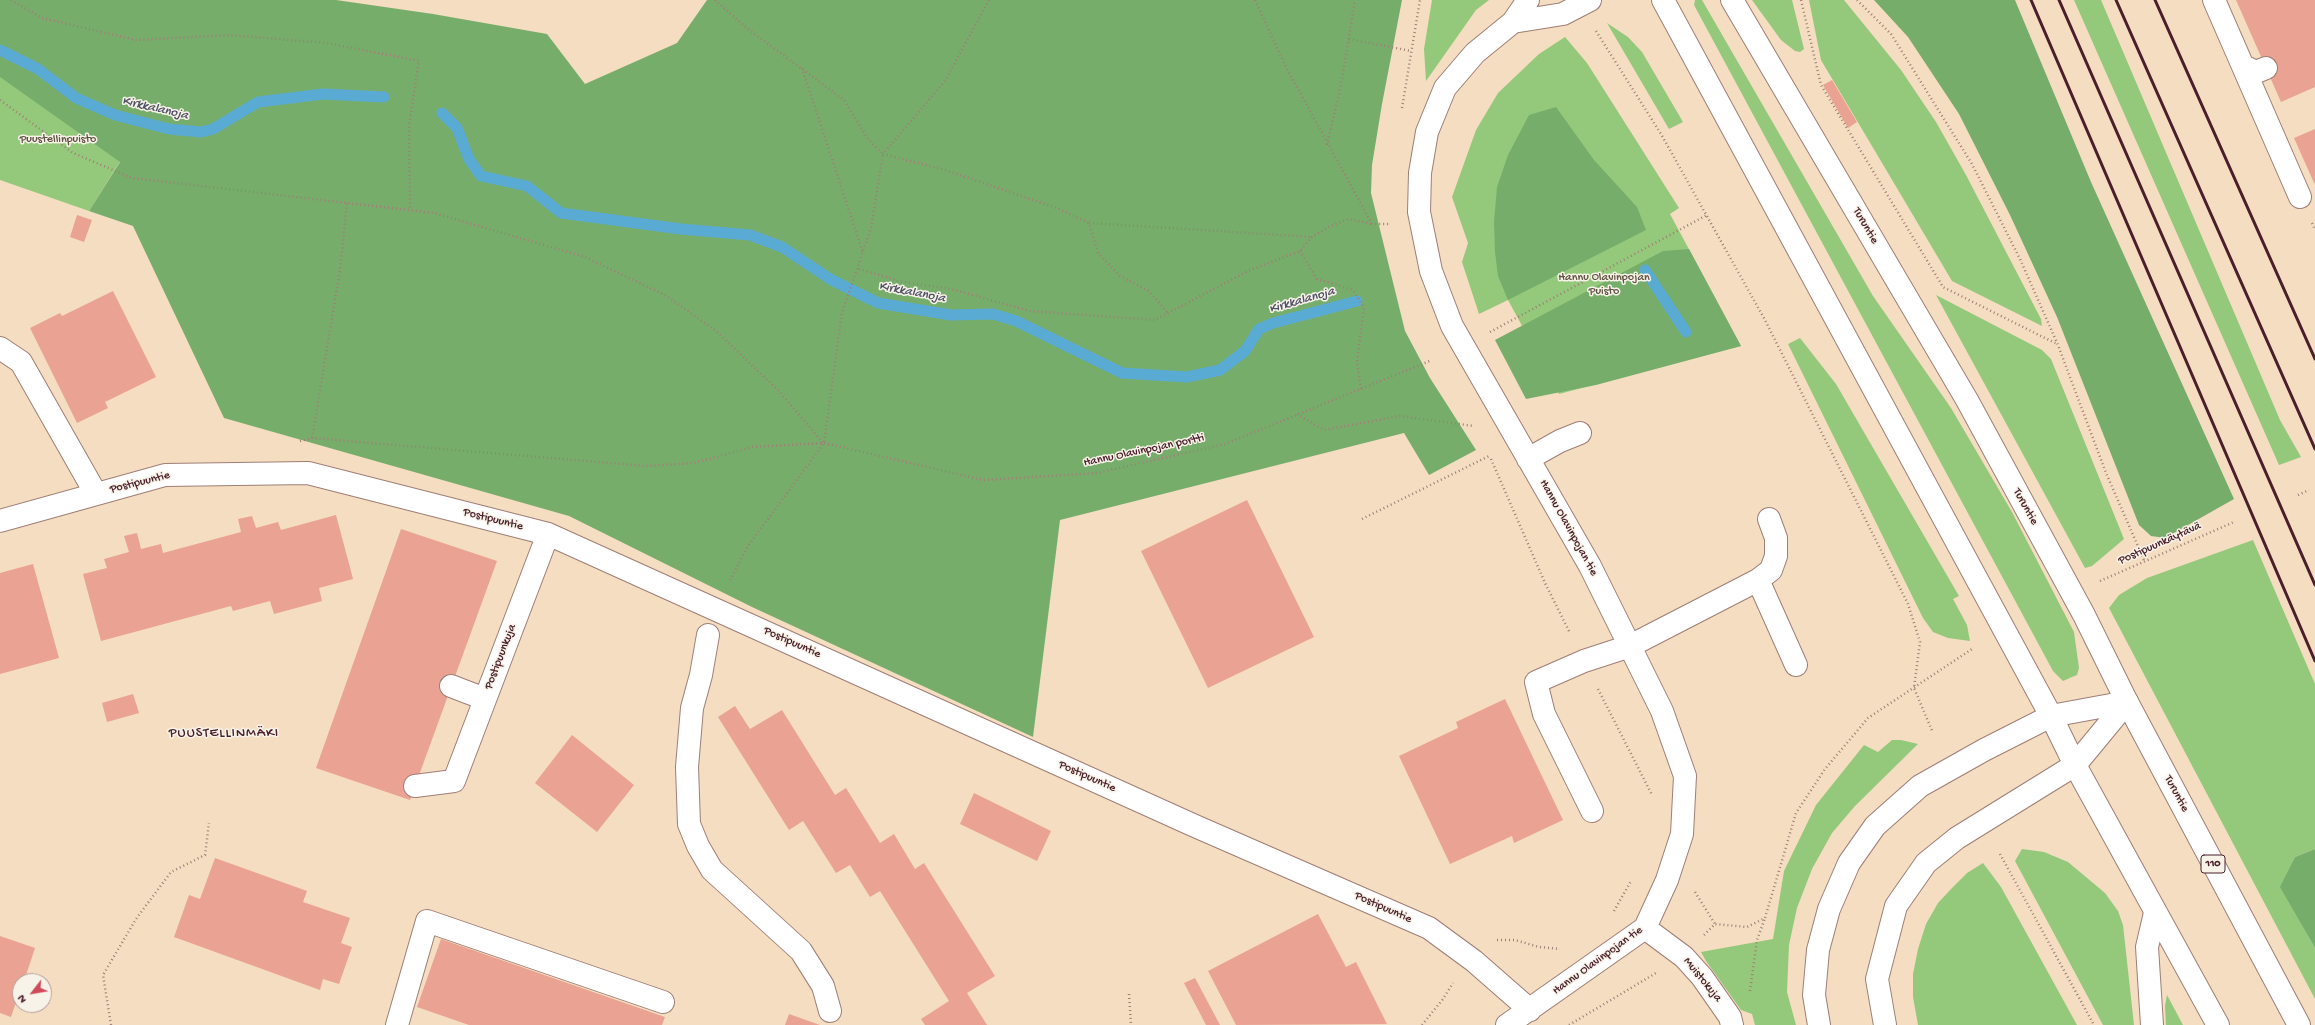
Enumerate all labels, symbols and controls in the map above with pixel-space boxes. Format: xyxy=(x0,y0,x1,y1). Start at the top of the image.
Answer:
water label: Kirkkalanoja xyxy=(120,94,190,124)
park label: Puustellinpuisto xyxy=(20,133,96,147)
street label: Turuntie xyxy=(1849,205,1881,247)
park label: Hannu Olavinpojan Puisto xyxy=(1558,271,1650,299)
water label: Kirkkalanoja xyxy=(877,279,947,307)
water label: Kirkkalanoja xyxy=(1267,284,1337,318)
street label: Hannu Olavinpojan portti xyxy=(1082,431,1206,471)
street label: Postipuuntie xyxy=(109,469,171,497)
street label: Hannu Olavinpojan tie xyxy=(1536,477,1600,579)
street label: Turuntie xyxy=(2009,486,2041,528)
street label: Postipuuntie xyxy=(462,506,524,534)
street label: Postipuunkäytävä xyxy=(2116,519,2204,569)
street label: Postipuunkuja xyxy=(482,622,520,692)
street label: Postipuuntie xyxy=(761,624,823,662)
district label: PUUSTELLINMÄKI xyxy=(169,726,279,742)
street label: Postipuuntie xyxy=(1056,758,1118,796)
street label: Turuntie xyxy=(2160,773,2192,815)
road number: 110 xyxy=(2201,855,2225,873)
street label: Postipuuntie xyxy=(1352,889,1414,927)
street label: Hannu Olavinpojan tie xyxy=(1550,923,1646,999)
street label: Muistokuja xyxy=(1680,955,1724,1005)
north arrow xyxy=(12,973,52,1013)
text: N xyxy=(16,992,30,1005)

